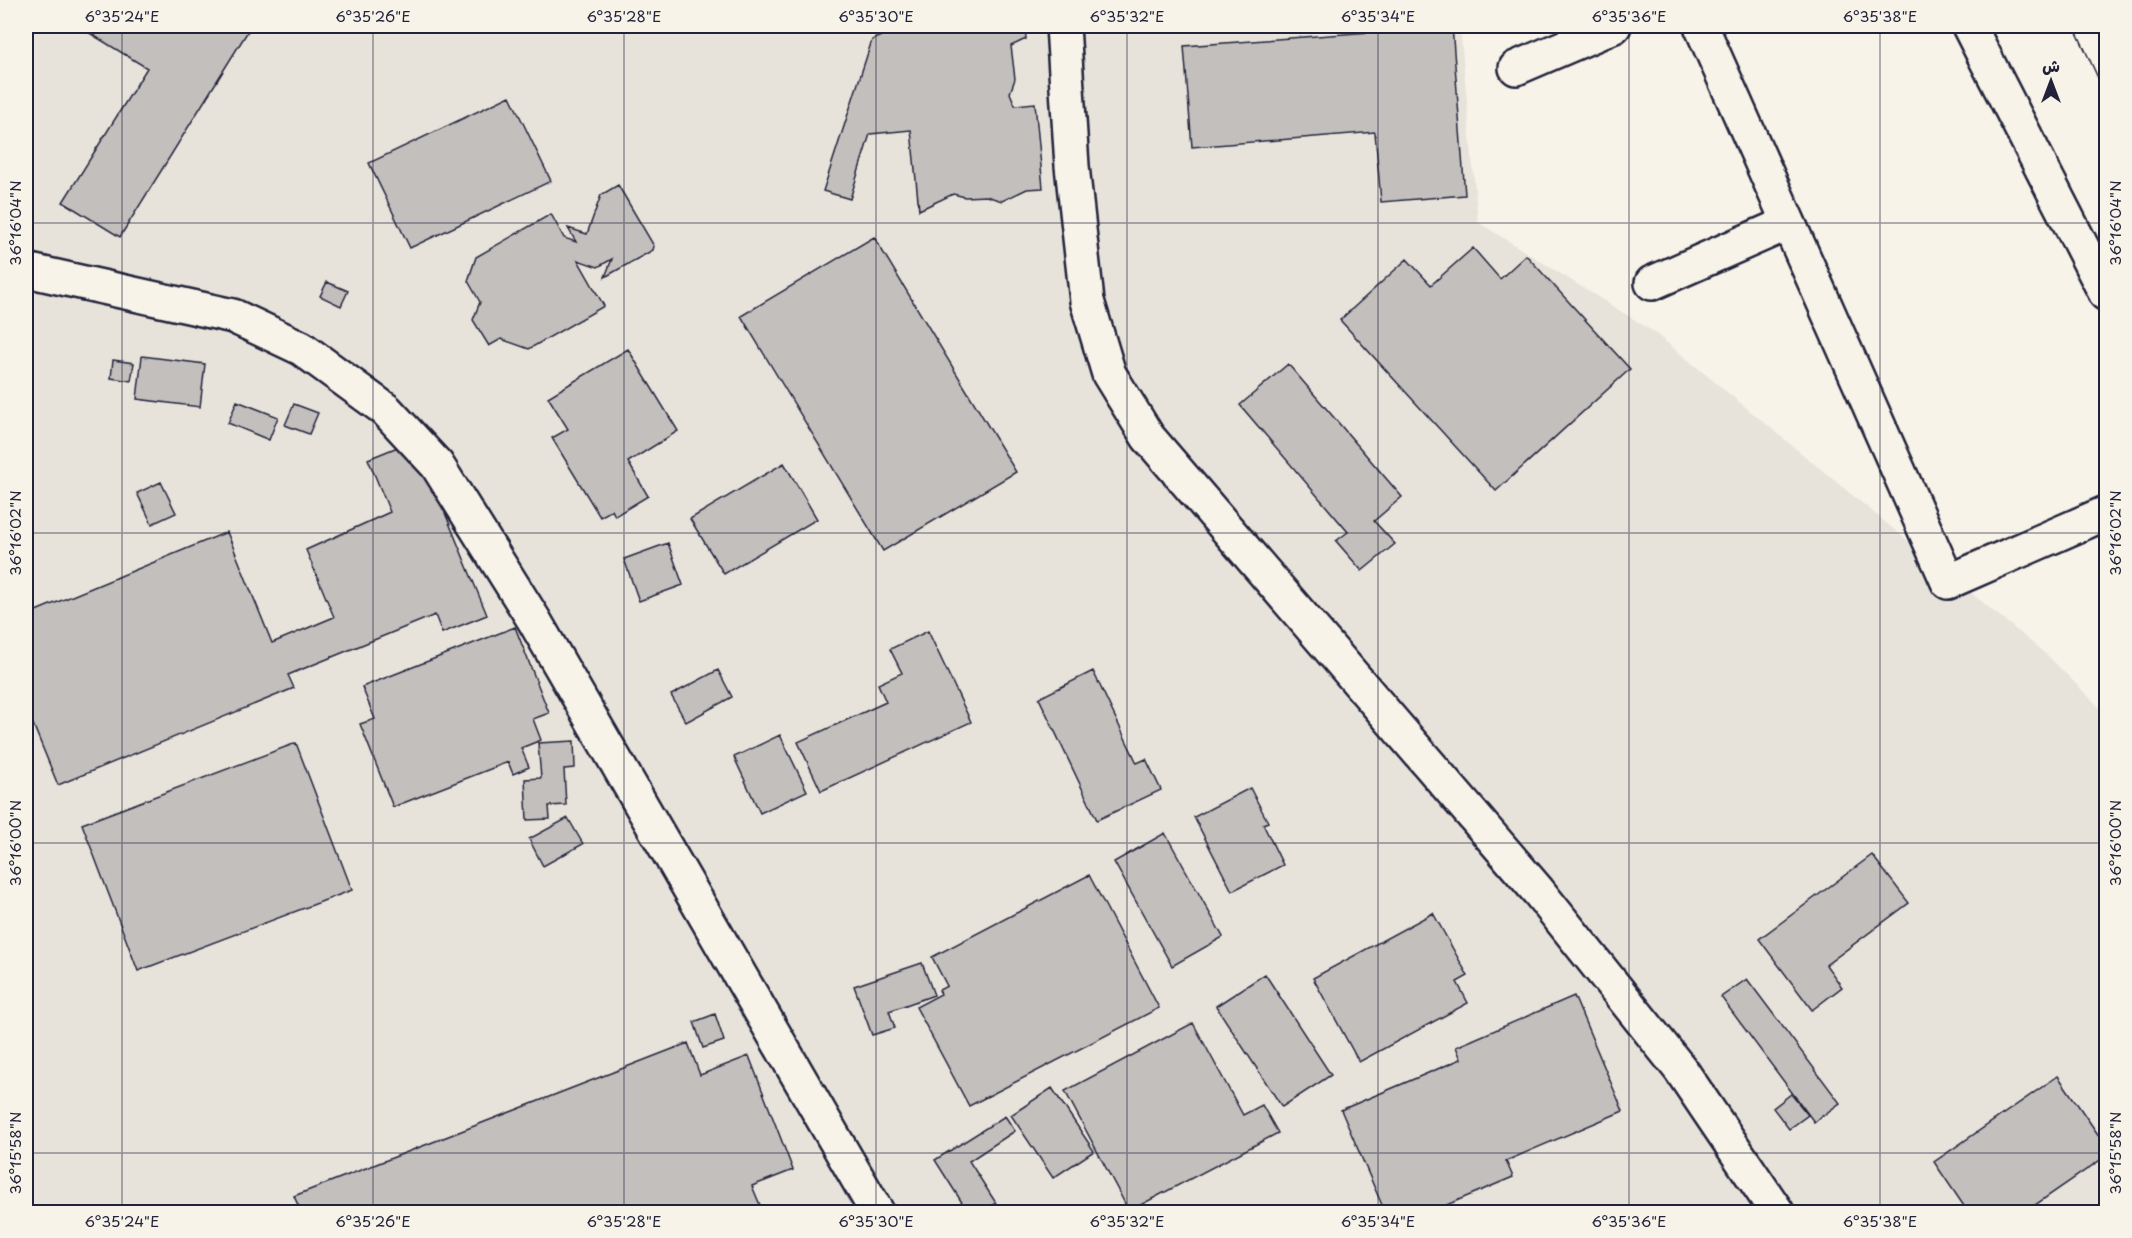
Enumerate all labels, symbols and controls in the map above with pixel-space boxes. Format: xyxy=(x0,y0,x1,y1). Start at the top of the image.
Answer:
text: 6°35'24"E xyxy=(85,4,159,27)
text: 6°35'26"E xyxy=(335,4,411,27)
text: 6°35'28"E xyxy=(587,4,661,27)
text: 6°35'30"E xyxy=(838,4,914,27)
text: 6°35'32"E xyxy=(1090,4,1164,27)
text: 6°35'34"E xyxy=(1341,4,1415,27)
text: 6°35'36"E xyxy=(1591,4,1667,27)
text: 6°35'38"E xyxy=(1843,4,1917,27)
north arrow xyxy=(2021,51,2081,111)
text: ش xyxy=(2042,53,2060,77)
text: 36°16'04"N xyxy=(3,180,26,266)
text: 36°16'04"N xyxy=(2103,180,2126,266)
text: 36°16'02"N xyxy=(3,490,26,576)
text: 36°16'02"N xyxy=(2103,490,2126,576)
text: 36°16'00"N xyxy=(3,800,26,886)
text: 36°16'00"N xyxy=(2103,800,2126,886)
text: 36°15'58"N xyxy=(3,1111,26,1195)
text: 36°15'58"N xyxy=(2103,1111,2126,1195)
text: 6°35'24"E xyxy=(85,1209,159,1232)
text: 6°35'26"E xyxy=(335,1209,411,1232)
text: 6°35'28"E xyxy=(587,1209,661,1232)
text: 6°35'30"E xyxy=(838,1209,914,1232)
text: 6°35'32"E xyxy=(1090,1209,1164,1232)
text: 6°35'34"E xyxy=(1341,1209,1415,1232)
text: 6°35'36"E xyxy=(1591,1209,1667,1232)
text: 6°35'38"E xyxy=(1843,1209,1917,1232)

